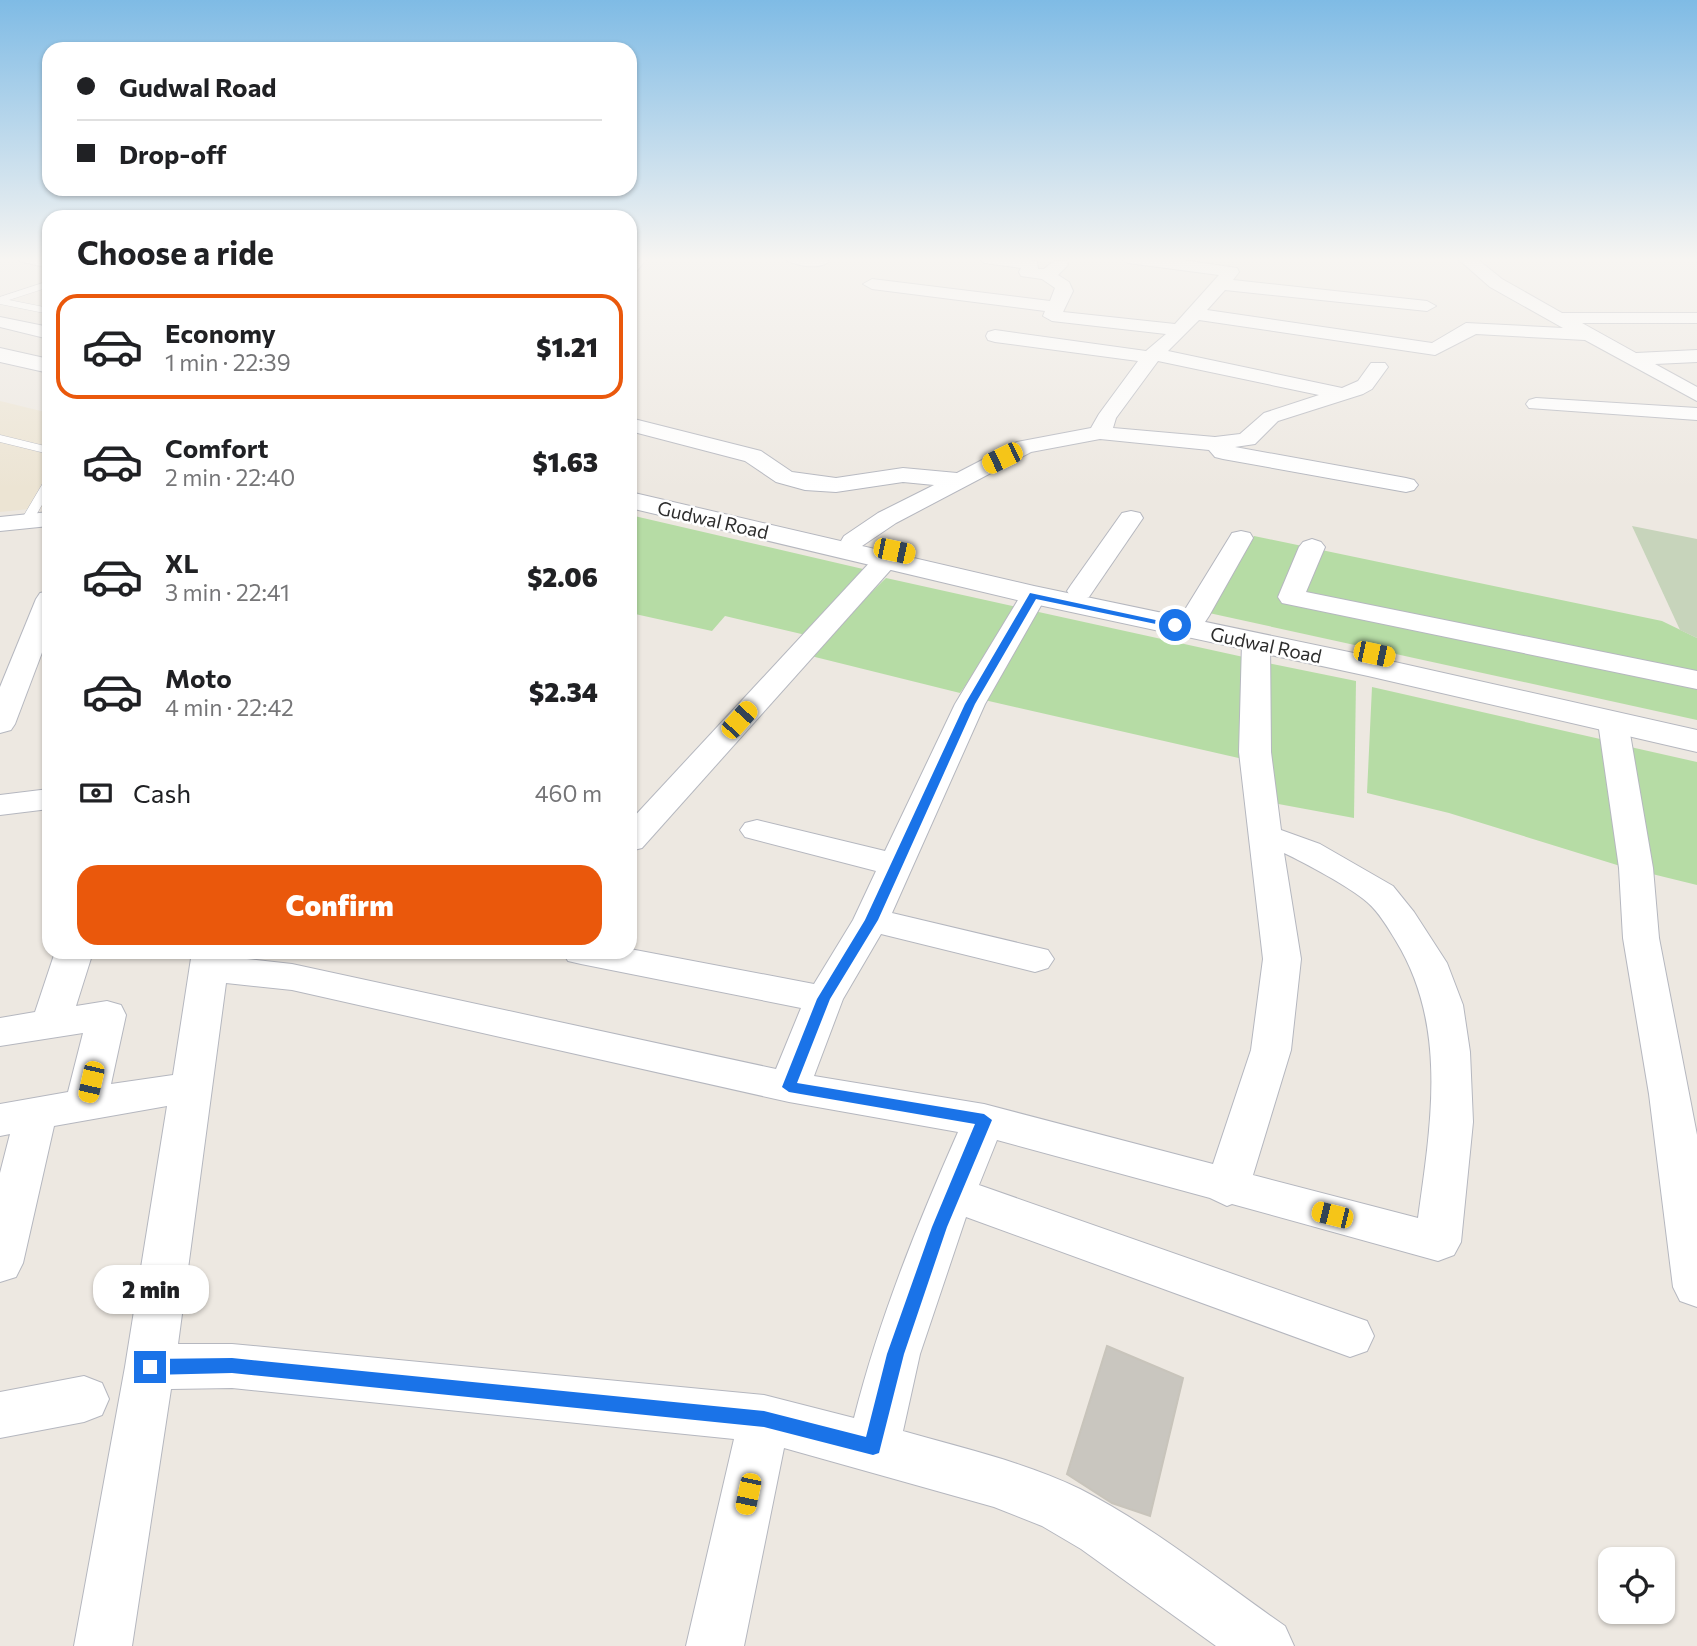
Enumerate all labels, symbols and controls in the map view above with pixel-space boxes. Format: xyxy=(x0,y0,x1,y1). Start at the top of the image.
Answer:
text: Gudwal Road xyxy=(119,71,277,102)
text: Drop-off xyxy=(119,138,226,169)
text: Choose a ride xyxy=(77,232,274,272)
icon: car xyxy=(81,315,144,378)
text: Economy xyxy=(165,317,276,348)
text: $1.21 xyxy=(536,331,598,362)
text: 1 min · 22:39 xyxy=(165,348,291,376)
icon: car xyxy=(81,430,144,493)
text: Comfort xyxy=(165,432,268,463)
car xyxy=(979,439,1026,477)
text: $1.63 xyxy=(532,446,598,477)
text: 2 min · 22:40 xyxy=(165,463,295,491)
street label: Gudwal Road xyxy=(655,496,771,543)
car xyxy=(872,536,917,566)
icon: car xyxy=(81,545,144,608)
text: XL xyxy=(165,547,199,578)
text: $2.06 xyxy=(527,561,598,592)
text: 3 min · 22:41 xyxy=(165,578,290,606)
route start xyxy=(1159,609,1191,641)
street label: Gudwal Road xyxy=(1208,621,1324,668)
car xyxy=(1352,639,1397,669)
icon: car xyxy=(81,660,144,723)
text: Moto xyxy=(165,662,232,693)
text: $2.34 xyxy=(529,676,598,707)
text: 4 min · 22:42 xyxy=(165,693,294,721)
car xyxy=(718,697,761,743)
icon: cash xyxy=(77,774,115,812)
text: Cash xyxy=(133,777,191,808)
text: 460 m xyxy=(535,779,602,807)
button: Confirm xyxy=(77,865,602,945)
car xyxy=(77,1059,106,1105)
car xyxy=(1310,1200,1355,1230)
callout: 2 min xyxy=(92,1266,208,1314)
text: 2 min xyxy=(122,1275,180,1303)
route end xyxy=(134,1351,166,1383)
car xyxy=(734,1471,763,1517)
map controls xyxy=(1598,1547,1675,1624)
button: locate xyxy=(1598,1547,1675,1624)

